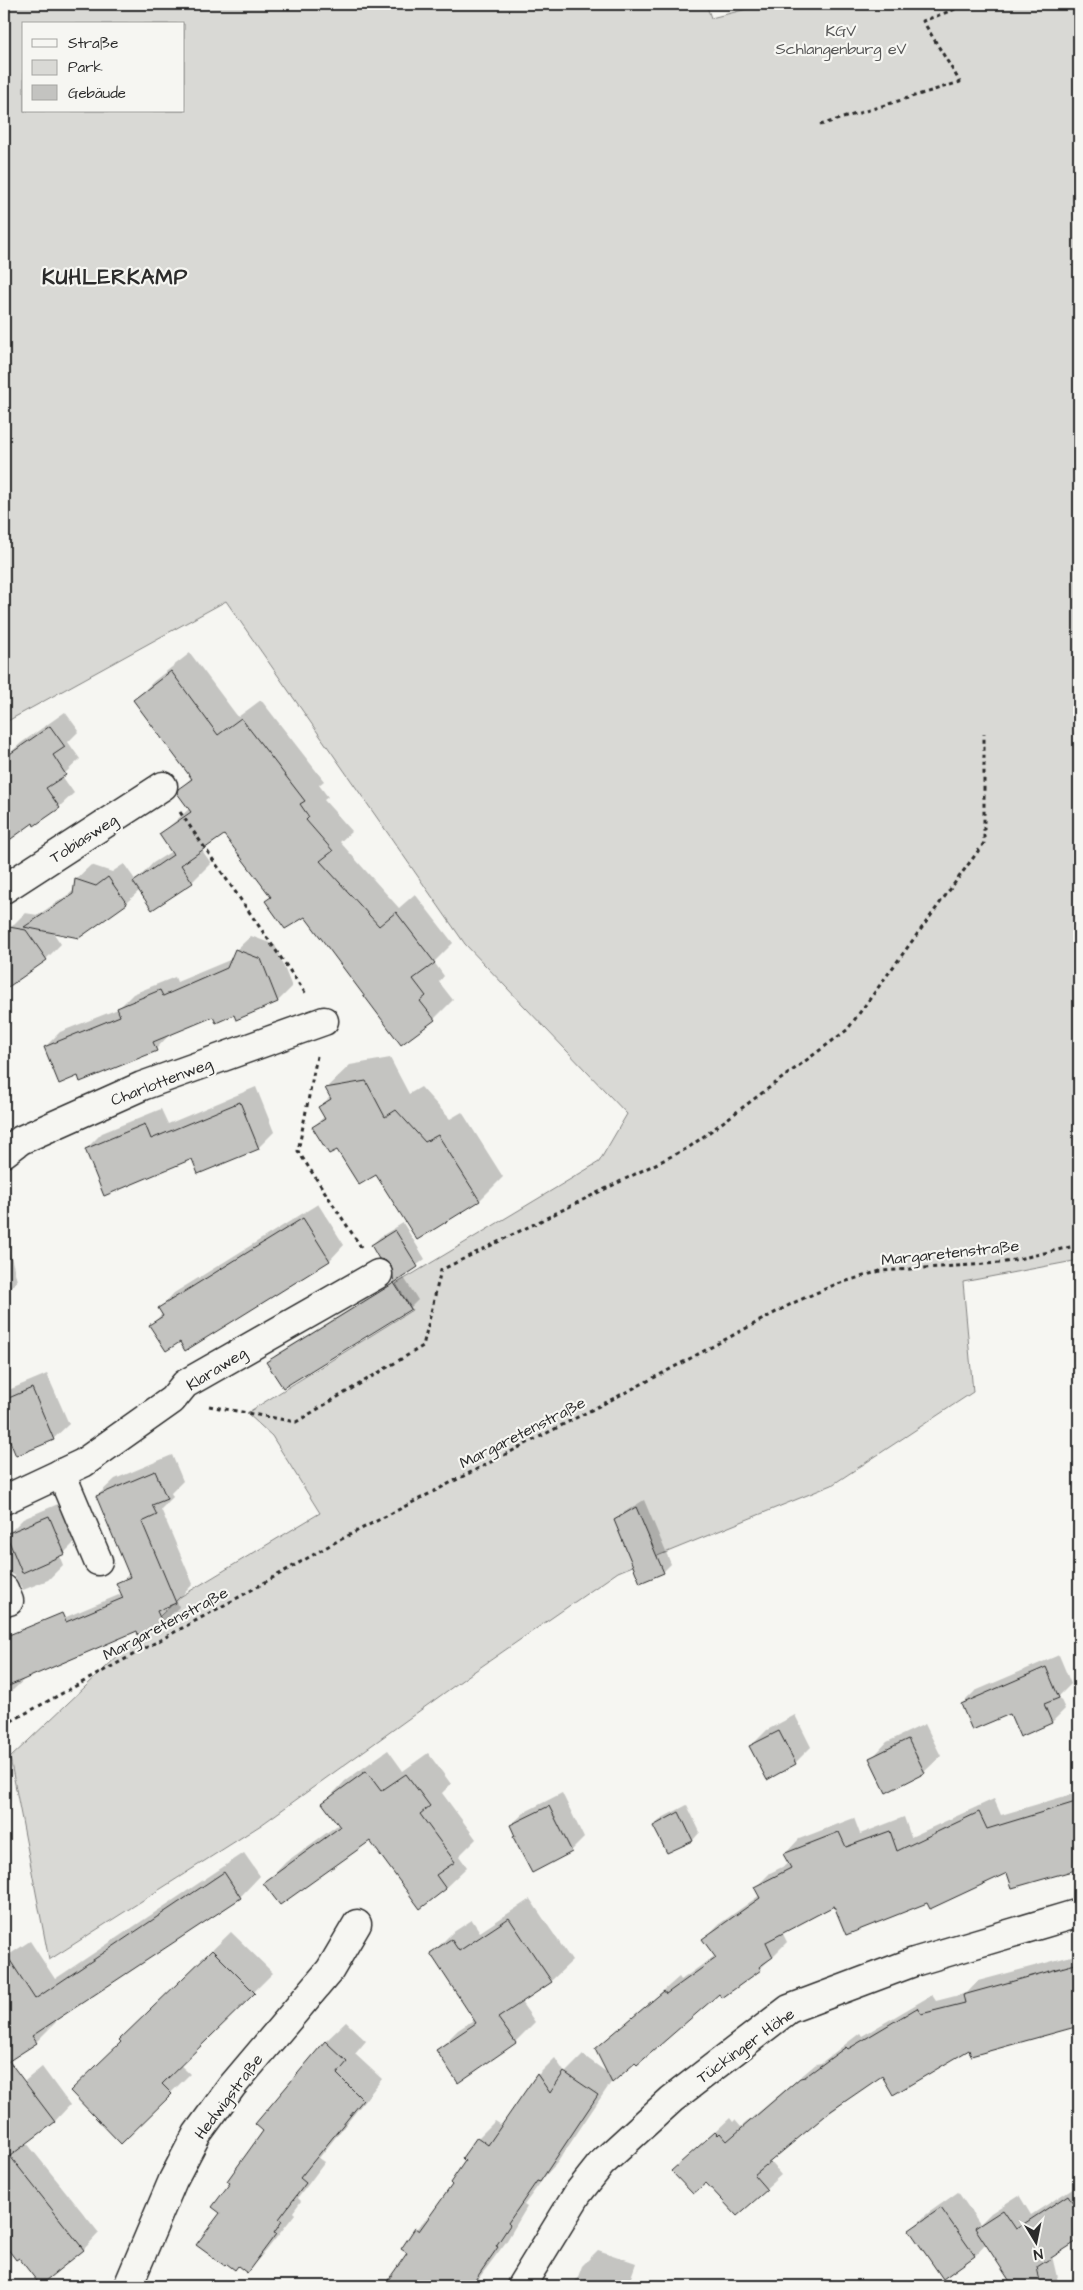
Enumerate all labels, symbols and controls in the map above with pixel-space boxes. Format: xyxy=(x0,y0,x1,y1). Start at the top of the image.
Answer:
park label: KGV Schlangenburg eV xyxy=(775,20,907,61)
legend xyxy=(22,22,185,112)
text: Straße xyxy=(68,33,118,54)
text: Park xyxy=(68,57,103,78)
text: Gebäude xyxy=(68,83,126,104)
district label: KUHLERKAMP xyxy=(42,263,188,292)
street label: Tobiasweg xyxy=(46,809,122,870)
street label: Charlottenweg xyxy=(107,1052,216,1112)
street label: Margaretenstraße xyxy=(880,1235,1021,1272)
street label: Klaraweg xyxy=(182,1342,251,1397)
street label: Margaretenstraße xyxy=(456,1391,590,1475)
street label: Margaretenstraße xyxy=(99,1581,233,1667)
street label: Tückinger Höhe xyxy=(692,2003,800,2090)
street label: Hedwigstraße xyxy=(189,2049,269,2144)
north arrow xyxy=(1010,2218,1060,2268)
text: N xyxy=(1032,2243,1044,2264)

